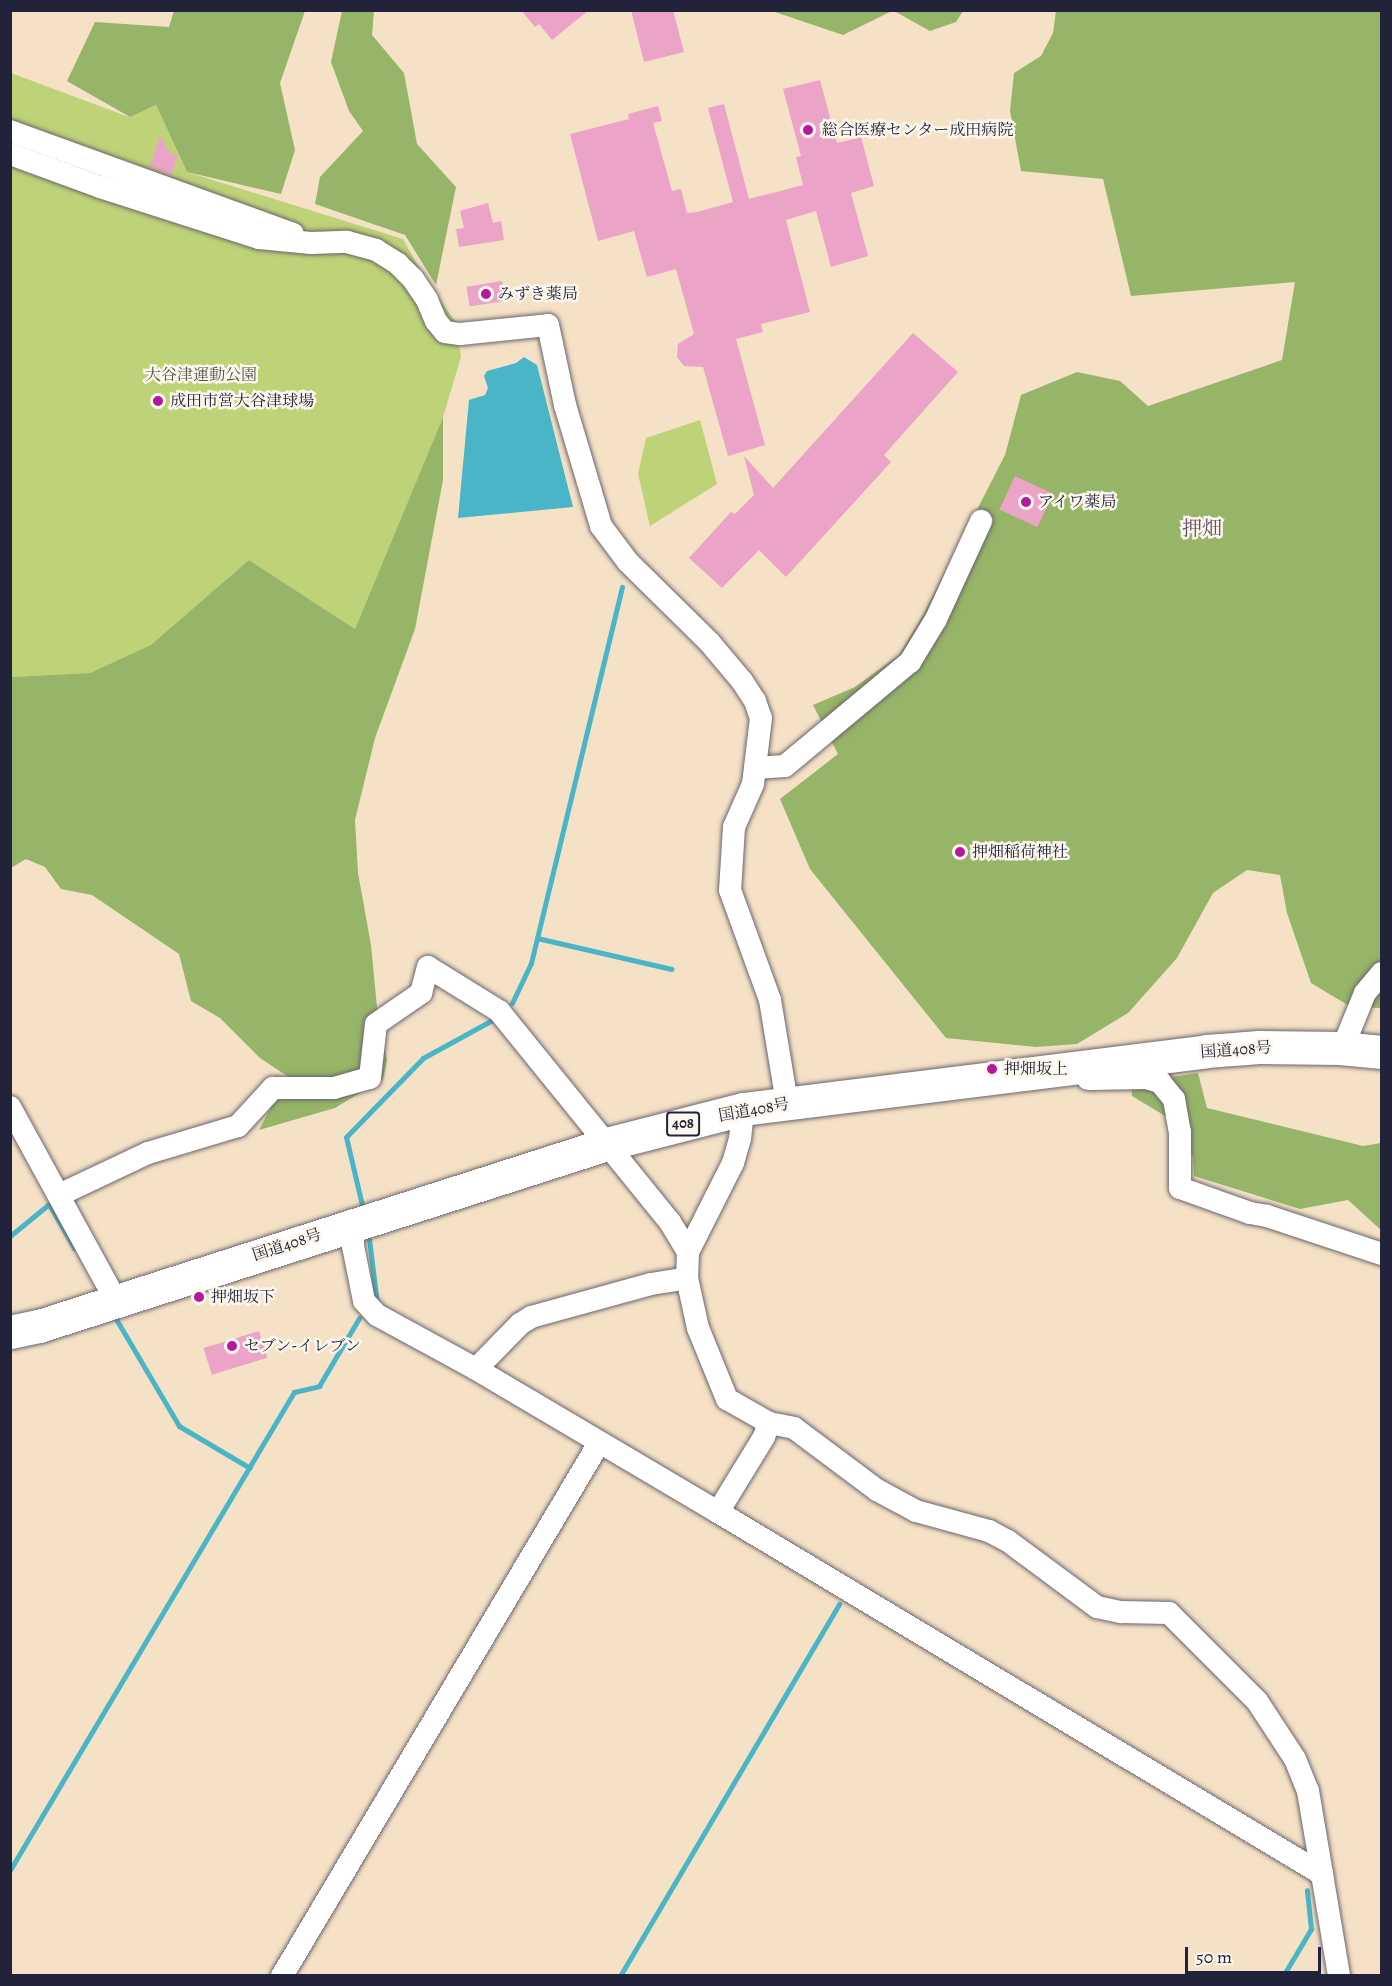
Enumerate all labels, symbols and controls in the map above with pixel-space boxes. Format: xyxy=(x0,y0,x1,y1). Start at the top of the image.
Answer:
place label: 総合医療センター成田病院 xyxy=(822,120,1014,140)
marker: 総合医療センター成田病院 xyxy=(799,121,817,139)
place label: みずき薬局 xyxy=(498,284,578,304)
marker: みずき薬局 xyxy=(479,287,493,301)
park label: 大谷津運動公園 xyxy=(145,365,257,385)
place label: 成田市営大谷津球場 xyxy=(170,391,314,411)
marker: 成田市営大谷津球場 xyxy=(151,394,165,408)
place label: アイワ薬局 xyxy=(1038,492,1118,512)
marker: アイワ薬局 xyxy=(1019,495,1033,509)
district label: 押畑 xyxy=(1182,516,1222,540)
place label: 押畑稲荷神社 xyxy=(972,842,1068,862)
marker: 押畑稲荷神社 xyxy=(953,845,967,859)
street label: 国道408号 xyxy=(1200,1038,1272,1062)
place label: 押畑坂上 xyxy=(1004,1059,1068,1079)
marker: 押畑坂上 xyxy=(985,1062,999,1076)
street label: 国道408号 xyxy=(717,1094,791,1126)
road number: 408 xyxy=(665,1112,701,1136)
street label: 国道408号 xyxy=(250,1225,324,1265)
place label: 押畑坂下 xyxy=(211,1287,275,1307)
marker: 押畑坂下 xyxy=(192,1290,206,1304)
place label: セブン-イレブン xyxy=(244,1336,362,1356)
marker: セブン-イレブン xyxy=(225,1339,239,1353)
scale bar xyxy=(1188,1935,1324,1973)
text: 50 m xyxy=(1196,1945,1232,1969)

